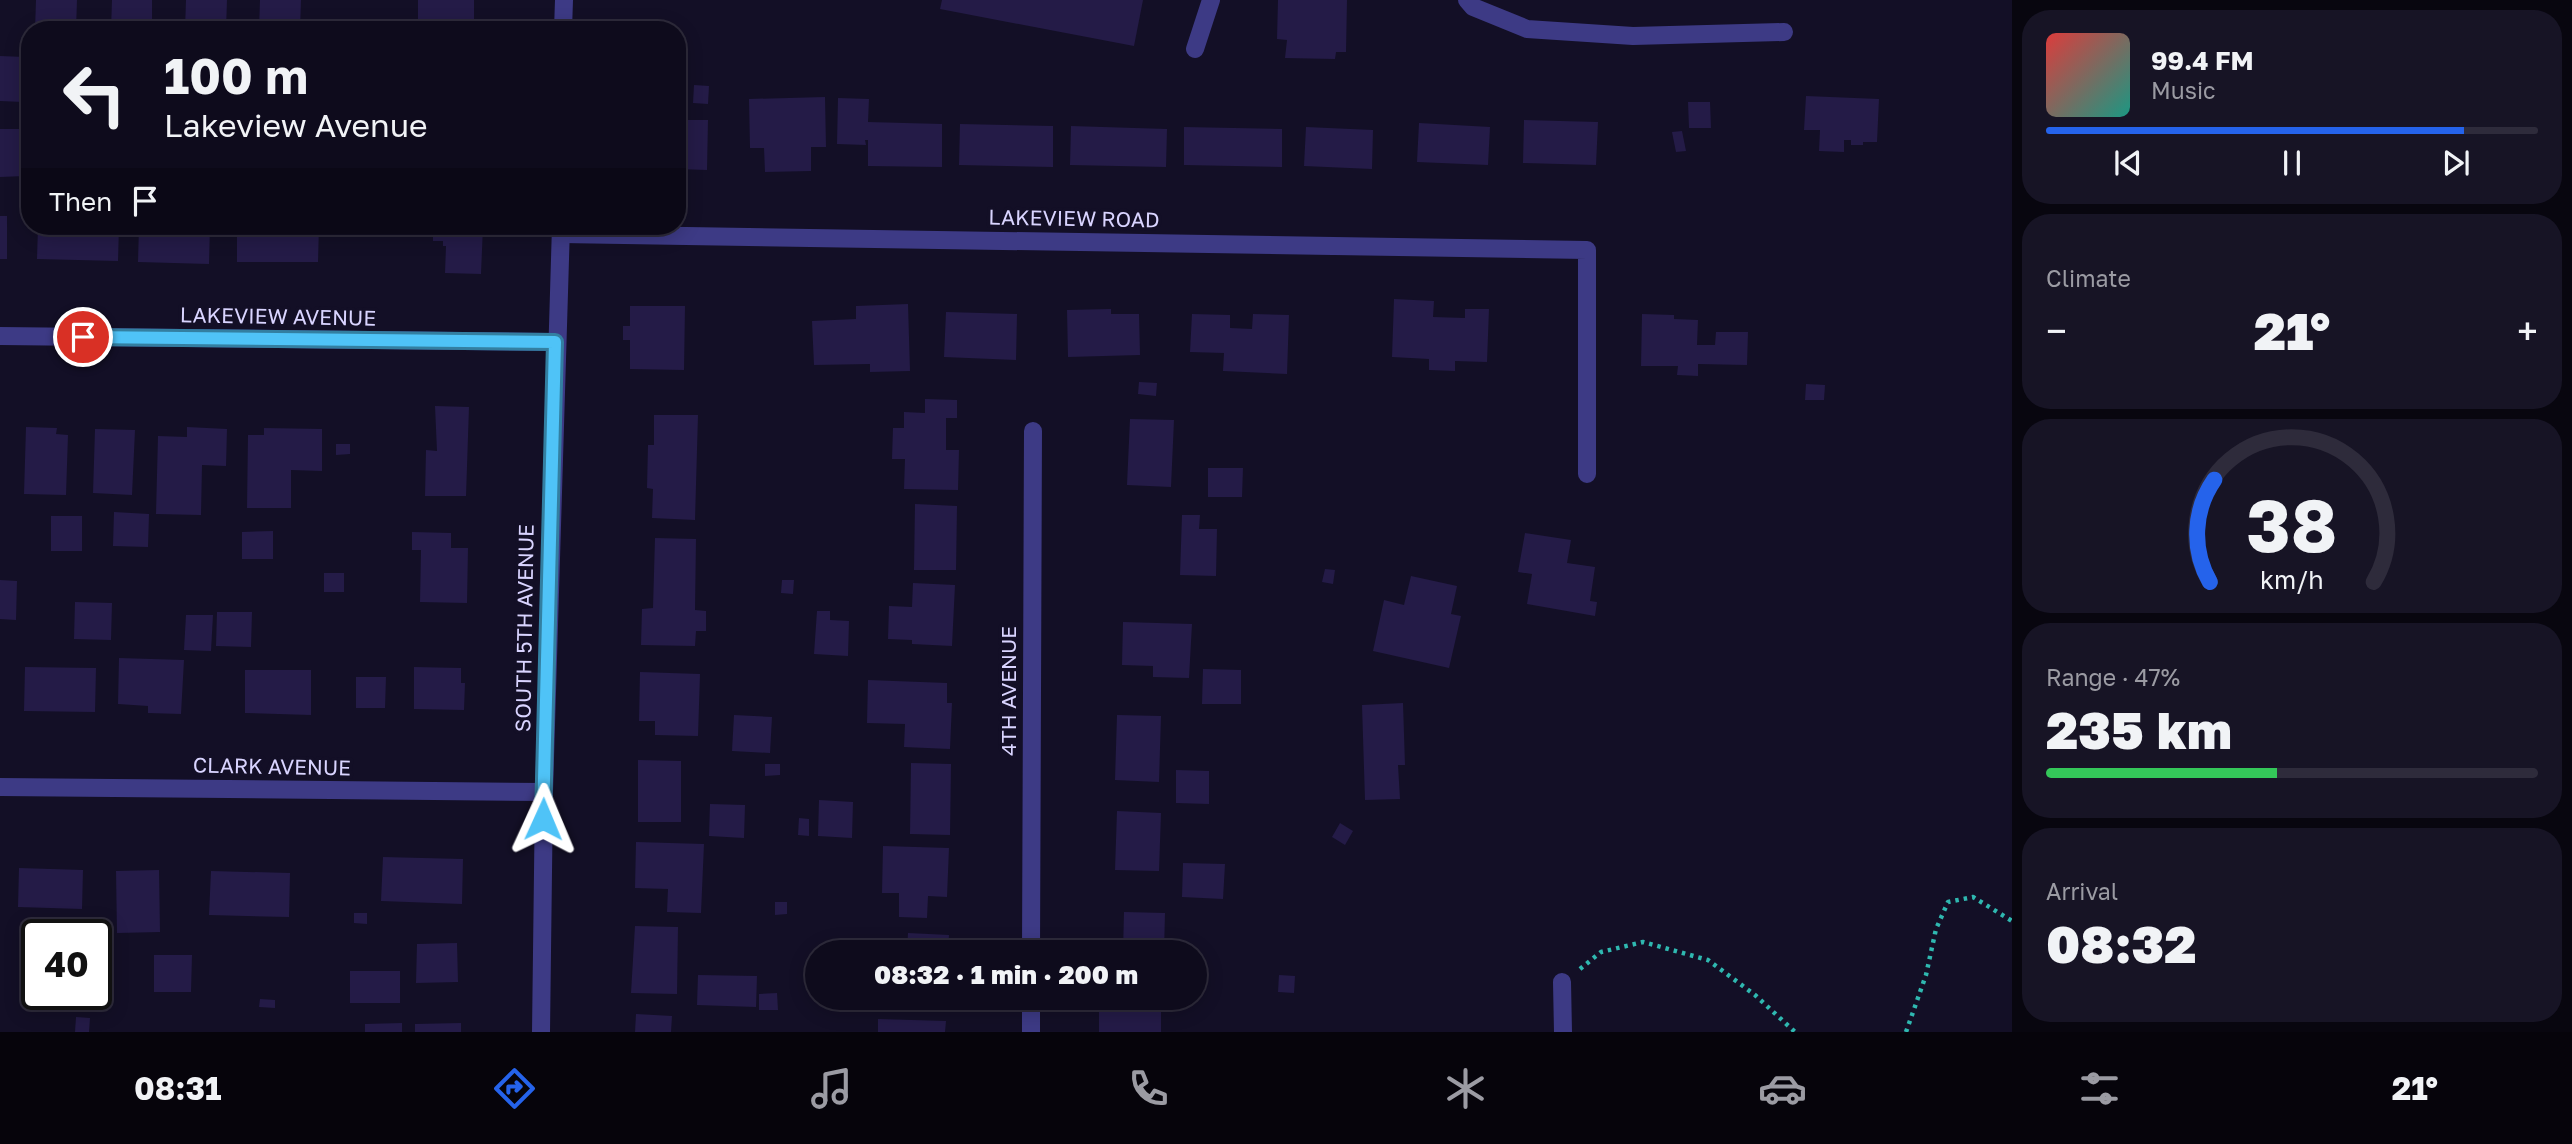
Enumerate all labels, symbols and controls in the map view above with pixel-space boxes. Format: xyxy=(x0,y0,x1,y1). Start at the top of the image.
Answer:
text: 99.4 FM xyxy=(2151,45,2254,76)
text: 100 m xyxy=(164,46,308,105)
icon: left xyxy=(49,49,140,140)
text: Music xyxy=(2151,76,2216,104)
text: Lakeview Avenue xyxy=(164,106,428,144)
icon: previous xyxy=(2109,144,2147,182)
icon: pause xyxy=(2273,144,2311,182)
icon: next xyxy=(2437,144,2475,182)
icon: arrive xyxy=(126,182,164,220)
text: Then xyxy=(49,186,112,217)
street label: LAKEVIEW ROAD xyxy=(988,204,1160,232)
text: Climate xyxy=(2046,264,2131,292)
text: 21° xyxy=(2254,299,2330,361)
street label: LAKEVIEW AVENUE xyxy=(180,301,376,331)
pin xyxy=(53,307,113,367)
text: − xyxy=(2046,308,2067,353)
text: + xyxy=(2517,308,2538,353)
icon: arrive xyxy=(64,318,102,356)
text: 38 xyxy=(2247,481,2338,568)
street label: SOUTH 5TH AVENUE xyxy=(509,524,539,732)
text: km/h xyxy=(2260,564,2324,595)
street label: 4TH AVENUE xyxy=(995,626,1021,756)
text: Range · 47% xyxy=(2046,663,2180,691)
text: 235 km xyxy=(2046,698,2232,760)
street label: CLARK AVENUE xyxy=(193,752,351,780)
position arrow xyxy=(506,782,580,856)
text: Arrival xyxy=(2046,877,2118,905)
text: 08:32 xyxy=(2046,912,2197,974)
speed limit sign: 40 xyxy=(21,919,112,1010)
text: 08:32 · 1 min · 200 m xyxy=(874,959,1138,990)
icon: directions xyxy=(490,1064,539,1113)
icon: music xyxy=(807,1064,856,1113)
icon: phone xyxy=(1124,1064,1173,1113)
icon: climate xyxy=(1441,1064,1490,1113)
icon: car xyxy=(1758,1064,1807,1113)
icon: filters xyxy=(2075,1064,2124,1113)
text: 08:31 xyxy=(134,1069,222,1107)
text: 21° xyxy=(2392,1069,2438,1107)

